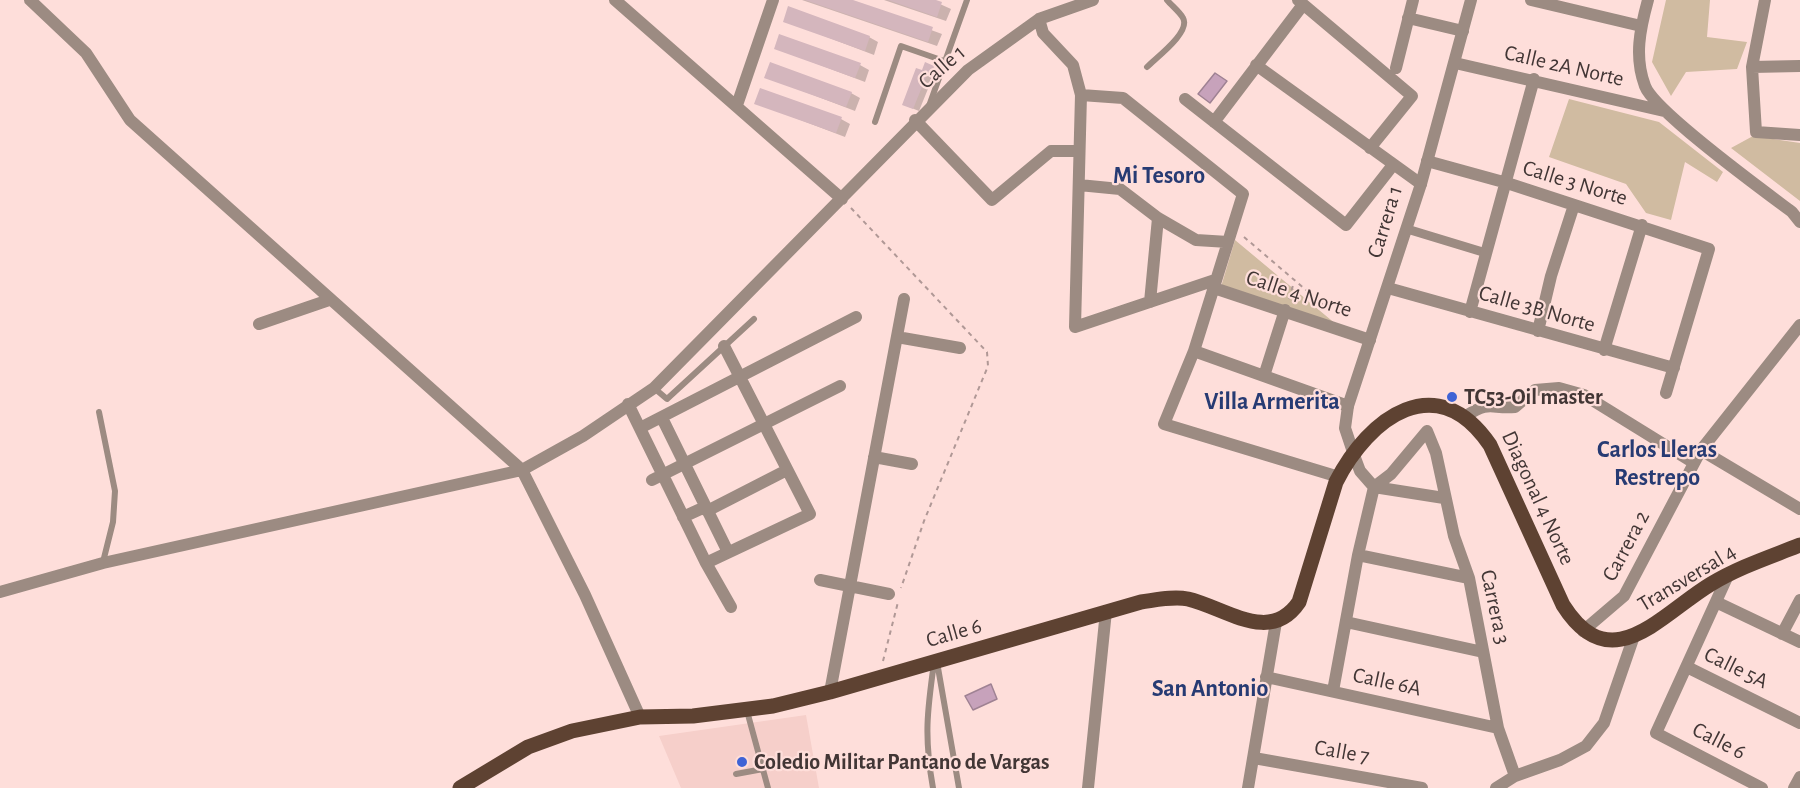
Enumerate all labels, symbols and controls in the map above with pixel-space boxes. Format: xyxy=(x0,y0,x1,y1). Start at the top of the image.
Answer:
street label: Calle 1 xyxy=(913,39,971,95)
street label: Calle 2A Norte xyxy=(1502,39,1626,93)
street label: Calle 3 Norte xyxy=(1519,155,1631,211)
district label: Mi Tesoro xyxy=(1113,162,1205,190)
street label: Carrera 1 xyxy=(1362,183,1408,261)
street label: Calle 4 Norte xyxy=(1243,265,1355,323)
street label: Calle 3B Norte xyxy=(1476,280,1598,338)
place label: TC53-Oil master xyxy=(1464,384,1603,410)
district label: Villa Armerita xyxy=(1204,388,1340,416)
marker: TC53-Oil master xyxy=(1445,390,1459,404)
street label: Diagonal 4 Norte xyxy=(1495,427,1581,569)
district label: Carlos Lleras Restrepo xyxy=(1597,436,1717,492)
street label: Carrera 2 xyxy=(1596,506,1656,586)
street label: Transversal 4 xyxy=(1633,538,1741,618)
street label: Carrera 3 xyxy=(1474,567,1516,647)
street label: Calle 6 xyxy=(923,613,985,653)
street label: Calle 5A xyxy=(1700,641,1772,695)
street label: Calle 6A xyxy=(1350,662,1424,702)
district label: San Antonio xyxy=(1152,675,1268,703)
street label: Calle 6 xyxy=(1688,716,1750,766)
street label: Calle 7 xyxy=(1312,734,1372,770)
place label: Coledio Militar Pantano de Vargas xyxy=(754,749,1049,775)
marker: Coledio Militar Pantano de Vargas xyxy=(735,755,749,769)

